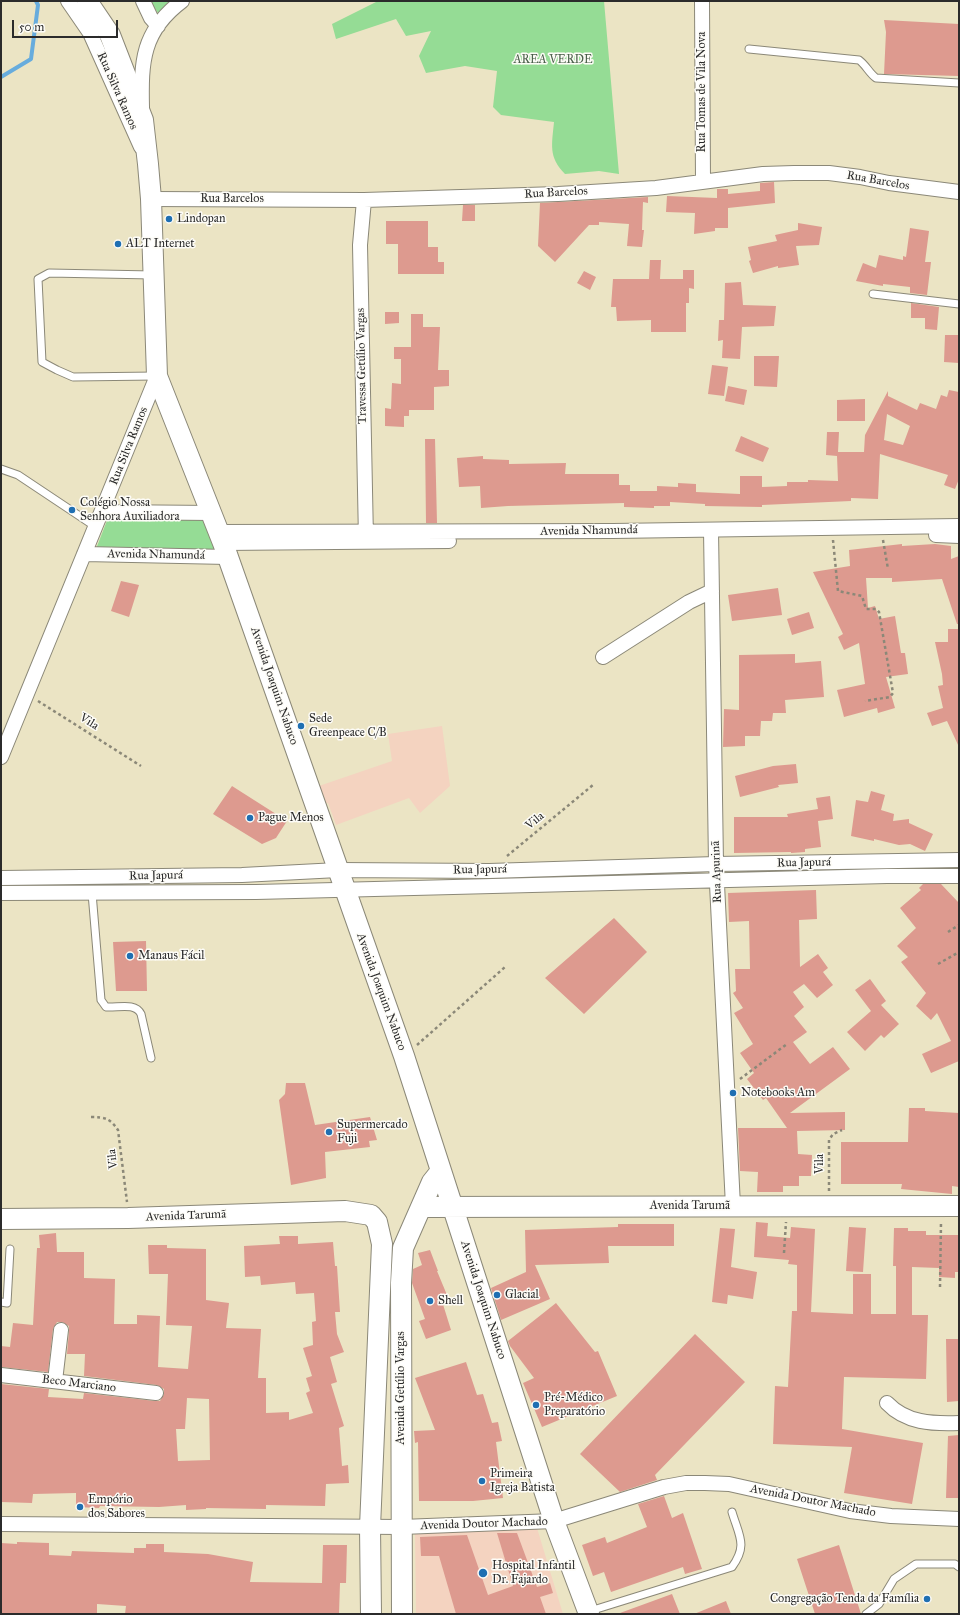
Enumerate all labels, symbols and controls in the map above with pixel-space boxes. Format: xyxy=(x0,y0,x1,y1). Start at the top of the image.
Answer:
scale bar xyxy=(14,12,120,38)
text: 50 m xyxy=(19,20,44,34)
street label: Rua Tomas de Vila Nova xyxy=(695,32,709,152)
street label: Rua Silva Ramos xyxy=(94,50,140,132)
park label: AREA VERDE xyxy=(513,53,593,67)
street label: Rua Barcelos xyxy=(845,168,911,194)
street label: Rua Barcelos xyxy=(524,184,588,202)
street label: Rua Barcelos xyxy=(200,192,264,206)
place label: Lindopan xyxy=(177,212,225,226)
marker: Lindopan xyxy=(164,214,174,224)
place label: ALT Internet xyxy=(126,237,194,251)
marker: ALT Internet xyxy=(113,239,123,249)
street label: Travessa Getúlio Vargas xyxy=(354,308,370,424)
street label: Rua Silva Ramos xyxy=(107,405,151,487)
place label: Colégio Nossa Senhora Auxiliadora xyxy=(80,496,180,524)
marker: Colégio Nossa Senhora Auxiliadora xyxy=(67,505,77,515)
street label: Avenida Nhamundá xyxy=(540,523,638,539)
street label: Avenida Nhamundá xyxy=(107,547,205,563)
street label: Avenida Joaquim Nabuco xyxy=(247,625,301,747)
street label: Vila xyxy=(77,711,101,733)
place label: Sede Greenpeace C/B xyxy=(309,712,387,740)
marker: Sede Greenpeace C/B xyxy=(296,721,306,731)
street label: Vila xyxy=(523,809,547,833)
place label: Pague Menos xyxy=(258,811,324,825)
marker: Pague Menos xyxy=(245,813,255,823)
street label: Rua Apurinã xyxy=(709,841,725,903)
street label: Rua Japurá xyxy=(777,855,831,871)
street label: Rua Japurá xyxy=(453,862,507,878)
street label: Rua Japurá xyxy=(129,868,183,884)
street label: Avenida Joaquim Nabuco xyxy=(353,931,409,1053)
place label: Manaus Fácil xyxy=(138,949,205,963)
marker: Manaus Fácil xyxy=(125,951,135,961)
place label: Notebooks Am xyxy=(741,1086,815,1100)
marker: Notebooks Am xyxy=(728,1088,738,1098)
place label: Supermercado Fuji xyxy=(337,1118,408,1146)
marker: Supermercado Fuji xyxy=(324,1127,334,1137)
street label: Vila xyxy=(105,1148,121,1170)
street label: Vila xyxy=(813,1154,827,1174)
street label: Avenida Tarumã xyxy=(650,1199,730,1213)
street label: Avenida Tarumã xyxy=(146,1207,226,1225)
street label: Avenida Joaquim Nabuco xyxy=(457,1239,509,1361)
place label: Glacial xyxy=(505,1288,539,1302)
marker: Glacial xyxy=(492,1290,502,1300)
place label: Shell xyxy=(438,1294,463,1308)
marker: Shell xyxy=(425,1296,435,1306)
street label: Avenida Getúlio Vargas xyxy=(394,1331,408,1445)
street label: Beco Marciano xyxy=(41,1372,117,1396)
place label: Pré-Médico Preparatório xyxy=(544,1391,605,1419)
marker: Pré-Médico Preparatório xyxy=(531,1400,541,1410)
place label: Primeira Igreja Batista xyxy=(490,1467,555,1495)
marker: Primeira Igreja Batista xyxy=(477,1476,487,1486)
street label: Avenida Doutor Machado xyxy=(749,1482,877,1520)
place label: Empório dos Sabores xyxy=(88,1493,145,1521)
marker: Empório dos Sabores xyxy=(75,1502,85,1512)
street label: Avenida Doutor Machado xyxy=(420,1515,548,1533)
place label: Hospital Infantil Dr. Fajardo xyxy=(492,1559,575,1587)
marker: Hospital Infantil Dr. Fajardo xyxy=(477,1567,489,1579)
place label: Congregação Tenda da Família xyxy=(770,1592,919,1606)
marker: Congregação Tenda da Família xyxy=(922,1594,932,1604)

